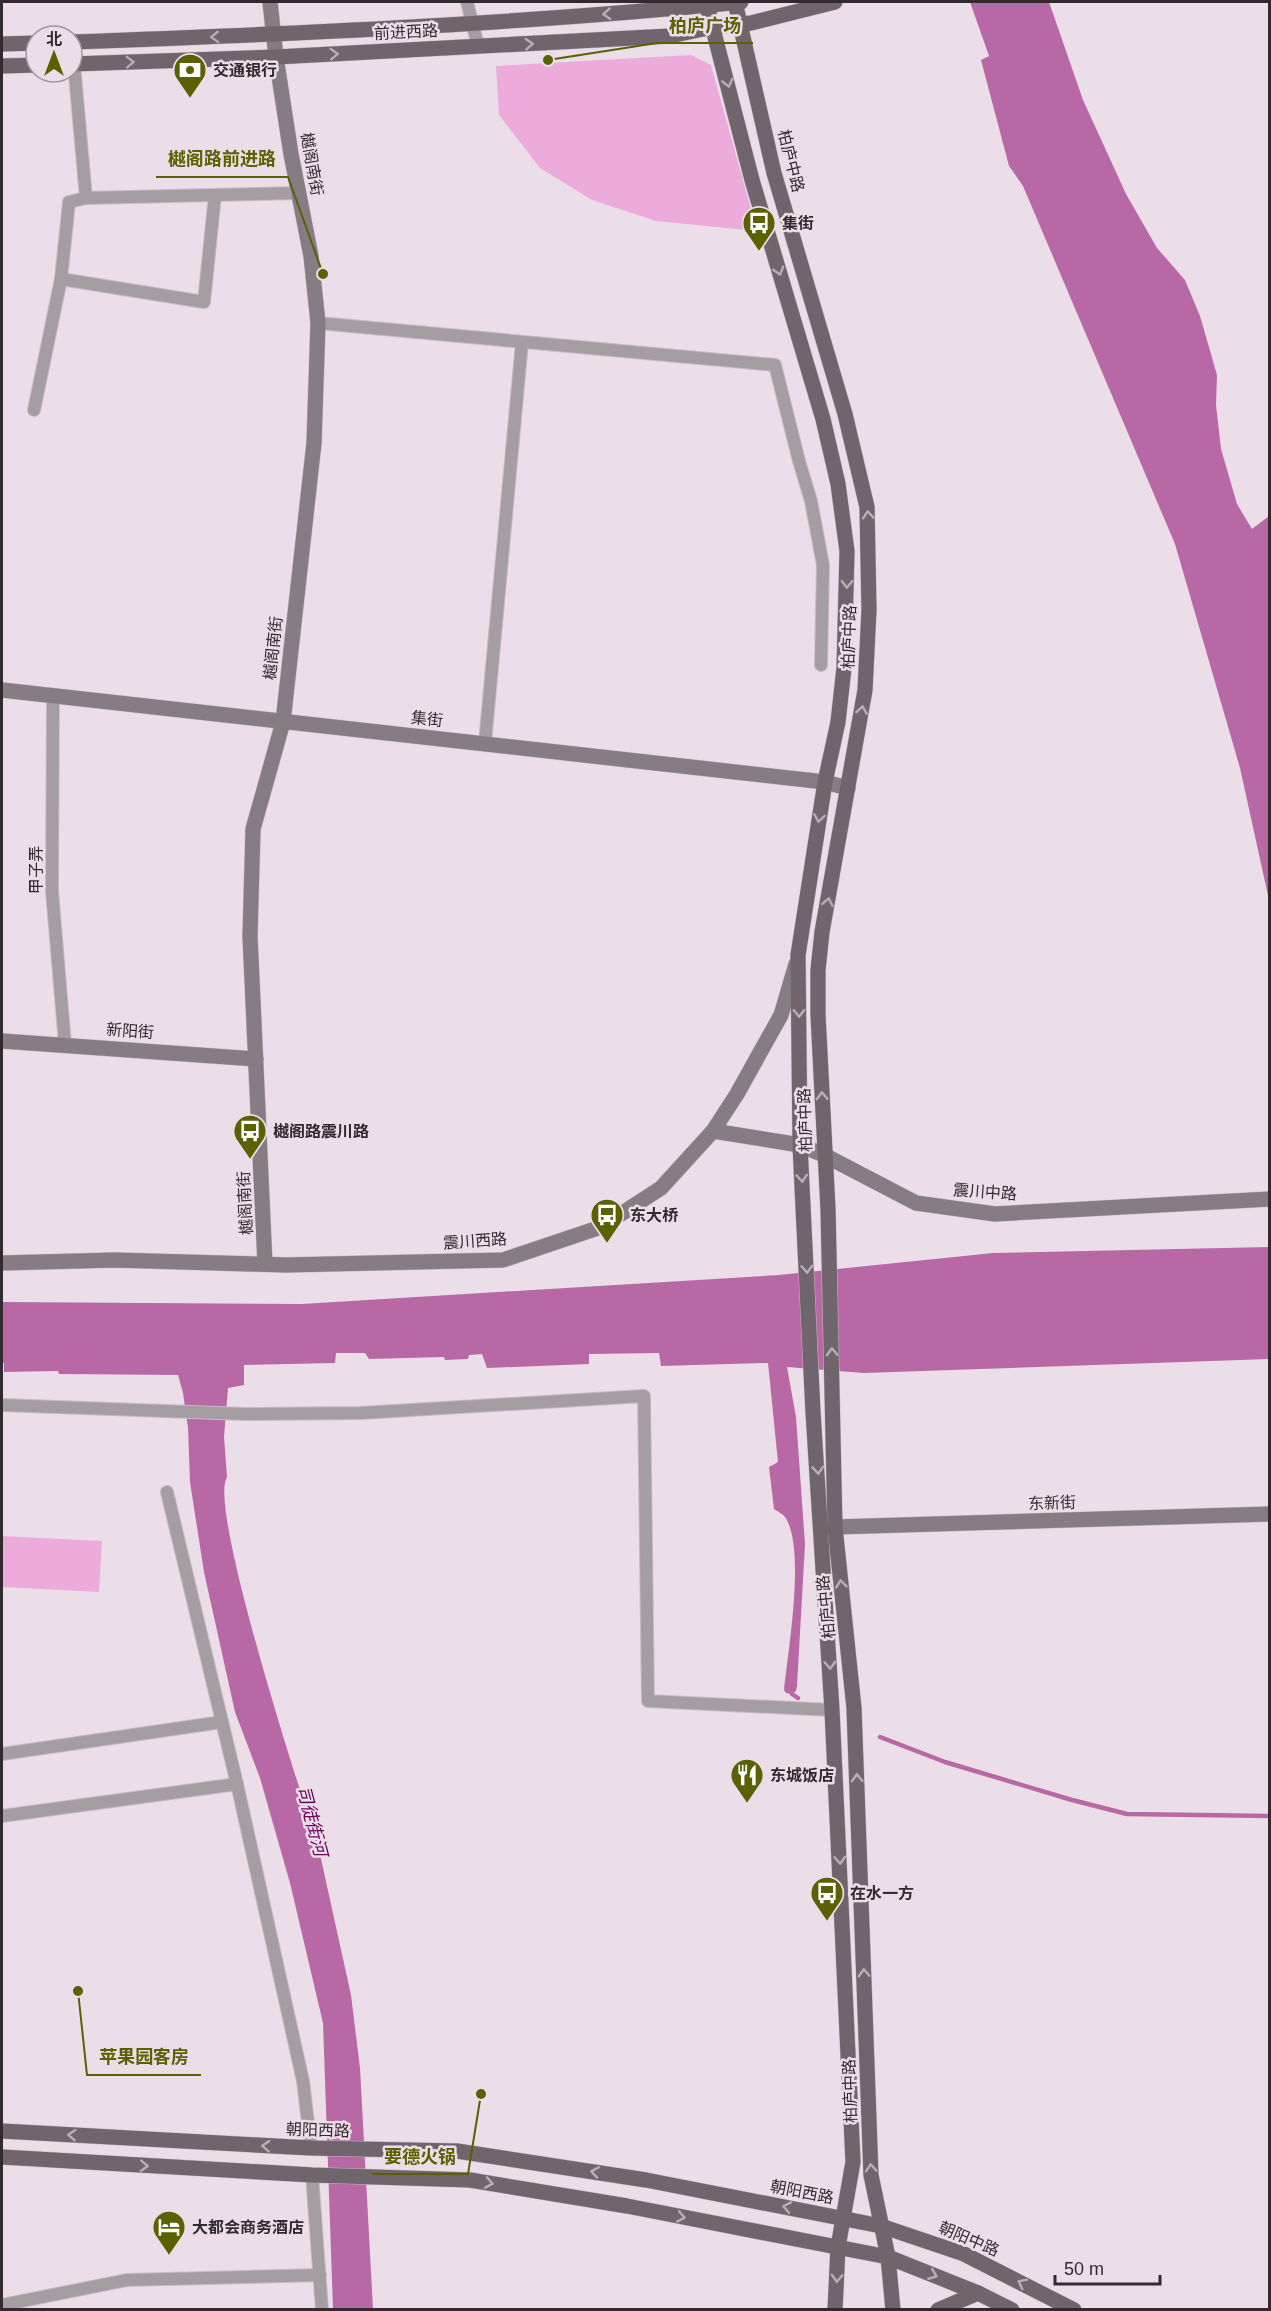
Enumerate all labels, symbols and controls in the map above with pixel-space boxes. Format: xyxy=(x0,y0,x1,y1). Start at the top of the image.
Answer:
callout: 柏庐广场 xyxy=(657,7,753,43)
one-way arrow xyxy=(603,8,612,21)
text: 柏庐广场 xyxy=(669,16,741,36)
street label: 前进西路 xyxy=(374,22,438,42)
north arrow xyxy=(24,24,84,84)
text: 北 xyxy=(46,31,62,48)
one-way arrow xyxy=(211,31,220,43)
one-way arrow xyxy=(525,37,534,50)
one-way arrow xyxy=(330,47,339,60)
bank icon: 交通银行 xyxy=(172,52,208,99)
one-way arrow xyxy=(126,56,135,68)
place label: 交通银行 xyxy=(213,61,277,79)
one-way arrow xyxy=(720,78,733,88)
street label: 柏庐中路 xyxy=(775,128,807,194)
street label: 樾阁南街 xyxy=(298,131,326,197)
callout: 樾阁路前进路 xyxy=(156,141,288,177)
text: 樾阁路前进路 xyxy=(168,149,276,169)
bus stop icon: 集街 xyxy=(741,205,777,252)
place label: 集街 xyxy=(782,215,814,232)
one-way arrow xyxy=(772,265,784,276)
one-way arrow xyxy=(861,511,874,520)
one-way arrow xyxy=(841,579,853,588)
street label: 柏庐中路 xyxy=(839,605,859,669)
street label: 樾阁南街 xyxy=(261,615,285,681)
one-way arrow xyxy=(855,705,867,715)
street label: 集街 xyxy=(410,709,444,729)
one-way arrow xyxy=(813,813,826,823)
street label: 甲子弄 xyxy=(28,846,45,894)
one-way arrow xyxy=(821,897,834,907)
one-way arrow xyxy=(793,1009,805,1018)
street label: 新阳街 xyxy=(105,1021,155,1041)
street label: 柏庐中路 xyxy=(795,1088,815,1152)
one-way arrow xyxy=(816,1092,829,1101)
bus stop icon: 樾阁路震川路 xyxy=(232,1113,268,1160)
place label: 樾阁路震川路 xyxy=(273,1122,369,1140)
street label: 樾阁南街 xyxy=(235,1171,255,1235)
one-way arrow xyxy=(795,1173,808,1182)
street label: 震川中路 xyxy=(952,1181,1018,1203)
bus stop icon: 东大桥 xyxy=(589,1197,625,1244)
place label: 东大桥 xyxy=(630,1207,679,1224)
street label: 震川西路 xyxy=(442,1230,508,1252)
one-way arrow xyxy=(800,1264,813,1273)
one-way arrow xyxy=(826,1347,838,1356)
one-way arrow xyxy=(811,1466,824,1475)
street label: 东新街 xyxy=(1028,1494,1076,1512)
street label: 柏庐中路 xyxy=(814,1574,838,1640)
one-way arrow xyxy=(835,1580,848,1589)
one-way arrow xyxy=(823,1661,836,1670)
restaurant icon: 东城饭店 xyxy=(729,1757,765,1804)
place label: 东城饭店 xyxy=(770,1766,834,1784)
one-way arrow xyxy=(850,1774,863,1783)
water label: 司徒街河 xyxy=(293,1784,332,1861)
one-way arrow xyxy=(833,1855,846,1864)
bus stop icon: 在水一方 xyxy=(809,1875,845,1922)
place label: 在水一方 xyxy=(850,1885,914,1902)
one-way arrow xyxy=(857,1969,870,1978)
callout: 苹果园客房 xyxy=(87,2039,201,2075)
text: 苹果园客房 xyxy=(99,2047,189,2067)
street label: 柏庐中路 xyxy=(840,2059,860,2123)
street label: 朝阳西路 xyxy=(286,2120,350,2140)
one-way arrow xyxy=(67,2129,76,2142)
callout: 要德火锅 xyxy=(372,2138,468,2174)
one-way arrow xyxy=(262,2139,271,2152)
text: 要德火锅 xyxy=(384,2147,456,2167)
one-way arrow xyxy=(139,2159,148,2172)
one-way arrow xyxy=(865,2164,878,2173)
one-way arrow xyxy=(590,2167,600,2179)
one-way arrow xyxy=(484,2176,494,2189)
street label: 朝阳西路 xyxy=(769,2178,835,2206)
one-way arrow xyxy=(782,2201,792,2214)
hotel icon: 大都会商务酒店 xyxy=(151,2209,187,2256)
one-way arrow xyxy=(676,2210,686,2223)
place label: 大都会商务酒店 xyxy=(192,2219,304,2236)
street label: 朝阳中路 xyxy=(936,2219,1002,2259)
scale bar xyxy=(1055,2248,1160,2286)
text: 50 m xyxy=(1064,2259,1104,2279)
one-way arrow xyxy=(927,2268,938,2280)
one-way arrow xyxy=(830,2274,843,2283)
one-way arrow xyxy=(1018,2279,1029,2290)

